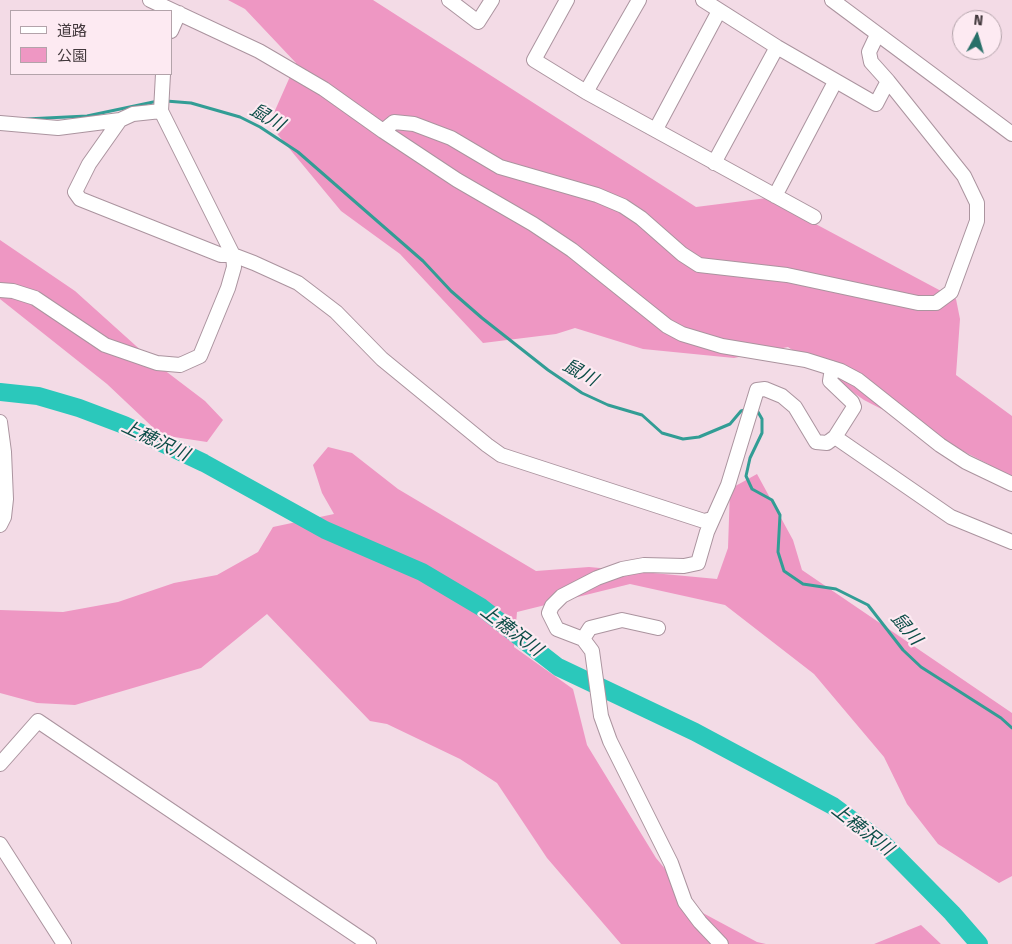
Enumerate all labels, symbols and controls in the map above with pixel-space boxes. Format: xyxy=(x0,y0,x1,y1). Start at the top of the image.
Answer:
legend xyxy=(10,10,172,75)
north arrow xyxy=(952,10,1002,60)
text: N xyxy=(973,12,984,30)
text: 道路 xyxy=(57,22,87,40)
text: 公園 xyxy=(57,47,87,65)
water label: 鼠川 xyxy=(246,100,288,136)
water label: 鼠川 xyxy=(559,355,601,391)
water label: 上穂沢川 xyxy=(118,416,192,466)
water label: 上穂沢川 xyxy=(476,601,546,661)
water label: 鼠川 xyxy=(886,608,926,650)
water label: 上穂沢川 xyxy=(827,799,897,861)

